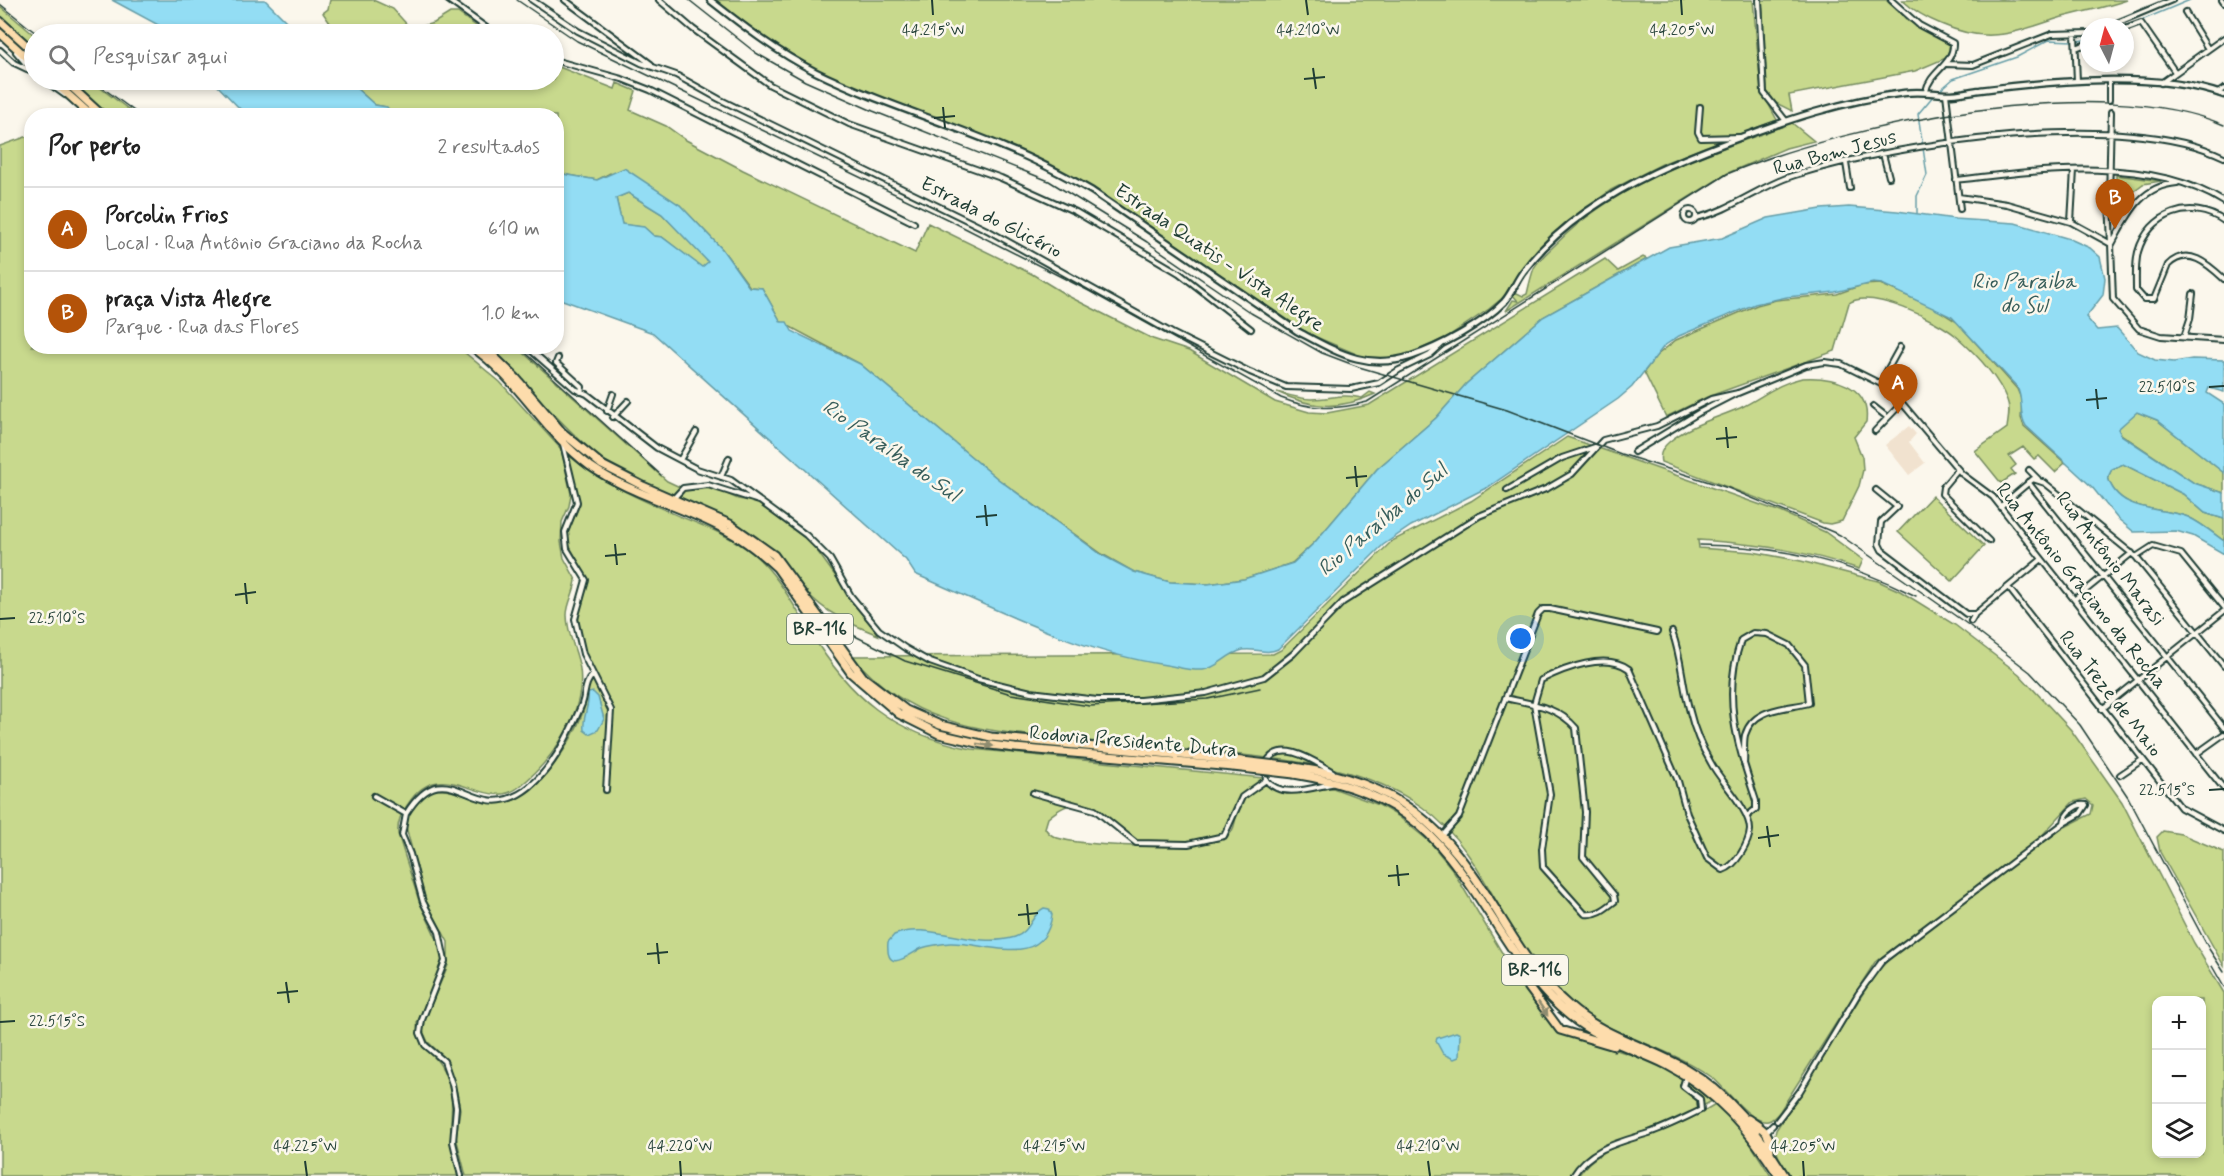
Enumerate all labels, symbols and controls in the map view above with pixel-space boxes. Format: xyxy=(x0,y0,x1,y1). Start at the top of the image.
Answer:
north arrow xyxy=(2080,18,2134,72)
text: 44.215°W xyxy=(902,21,964,41)
text: 44.210°W xyxy=(1277,21,1339,41)
text: 44.205°W xyxy=(1650,21,1714,41)
search box xyxy=(24,24,564,90)
icon: search xyxy=(45,41,78,74)
text: Pesquisar aqui xyxy=(93,43,228,71)
street label: Rua Bom Jesus xyxy=(1770,124,1900,182)
text: Por perto xyxy=(48,130,141,164)
text: 2 resultados xyxy=(437,134,540,161)
street label: Estrada do Glicério xyxy=(916,171,1066,265)
street label: Estrada Quatis - Vista Alegre xyxy=(1108,178,1329,340)
pin: B xyxy=(2096,180,2134,229)
text: Porcolin Frios xyxy=(105,202,228,230)
text: A xyxy=(61,216,74,243)
text: 610 m xyxy=(488,216,540,243)
text: Local · Rua Antônio Graciano da Rocha xyxy=(105,230,423,257)
water label: Rio Paraiba do Sul xyxy=(1972,268,2078,320)
text: praça Vista Alegre xyxy=(105,286,272,314)
text: B xyxy=(61,300,74,327)
text: 1.0 km xyxy=(481,300,540,327)
text: Parque · Rua das Flores xyxy=(105,314,299,341)
pin: A xyxy=(1878,364,1918,414)
text: 22.510°S xyxy=(2139,378,2195,398)
water label: Rio Paraíba do Sul xyxy=(817,393,967,510)
water label: Rio Paraíba do Sul xyxy=(1312,456,1455,583)
street label: Rua Antônio Graciano da Rocha xyxy=(1989,477,2173,695)
street label: Rua Antônio Marasi xyxy=(2049,486,2171,632)
text: 22.510°S xyxy=(29,609,85,629)
road number: BR-116 xyxy=(787,614,853,644)
your location xyxy=(1506,624,1535,653)
street label: Rua Treze de Maio xyxy=(2052,625,2168,763)
street label: Rodovia Presidente Dutra xyxy=(1028,719,1238,765)
one-way arrow xyxy=(976,740,995,749)
text: 22.515°S xyxy=(2139,781,2195,801)
road number: BR-116 xyxy=(1502,955,1568,985)
map controls xyxy=(2152,996,2206,1158)
button: + xyxy=(2152,996,2206,1050)
one-way arrow xyxy=(1537,1001,1548,1017)
text: 22.515°S xyxy=(29,1012,85,1032)
button: − xyxy=(2152,1050,2206,1104)
button: layers xyxy=(2152,1104,2206,1158)
text: 44.225°W xyxy=(273,1137,337,1157)
text: 44.220°W xyxy=(648,1137,712,1157)
text: 44.215°W xyxy=(1023,1137,1085,1157)
text: 44.210°W xyxy=(1397,1137,1459,1157)
text: 44.205°W xyxy=(1771,1137,1835,1157)

